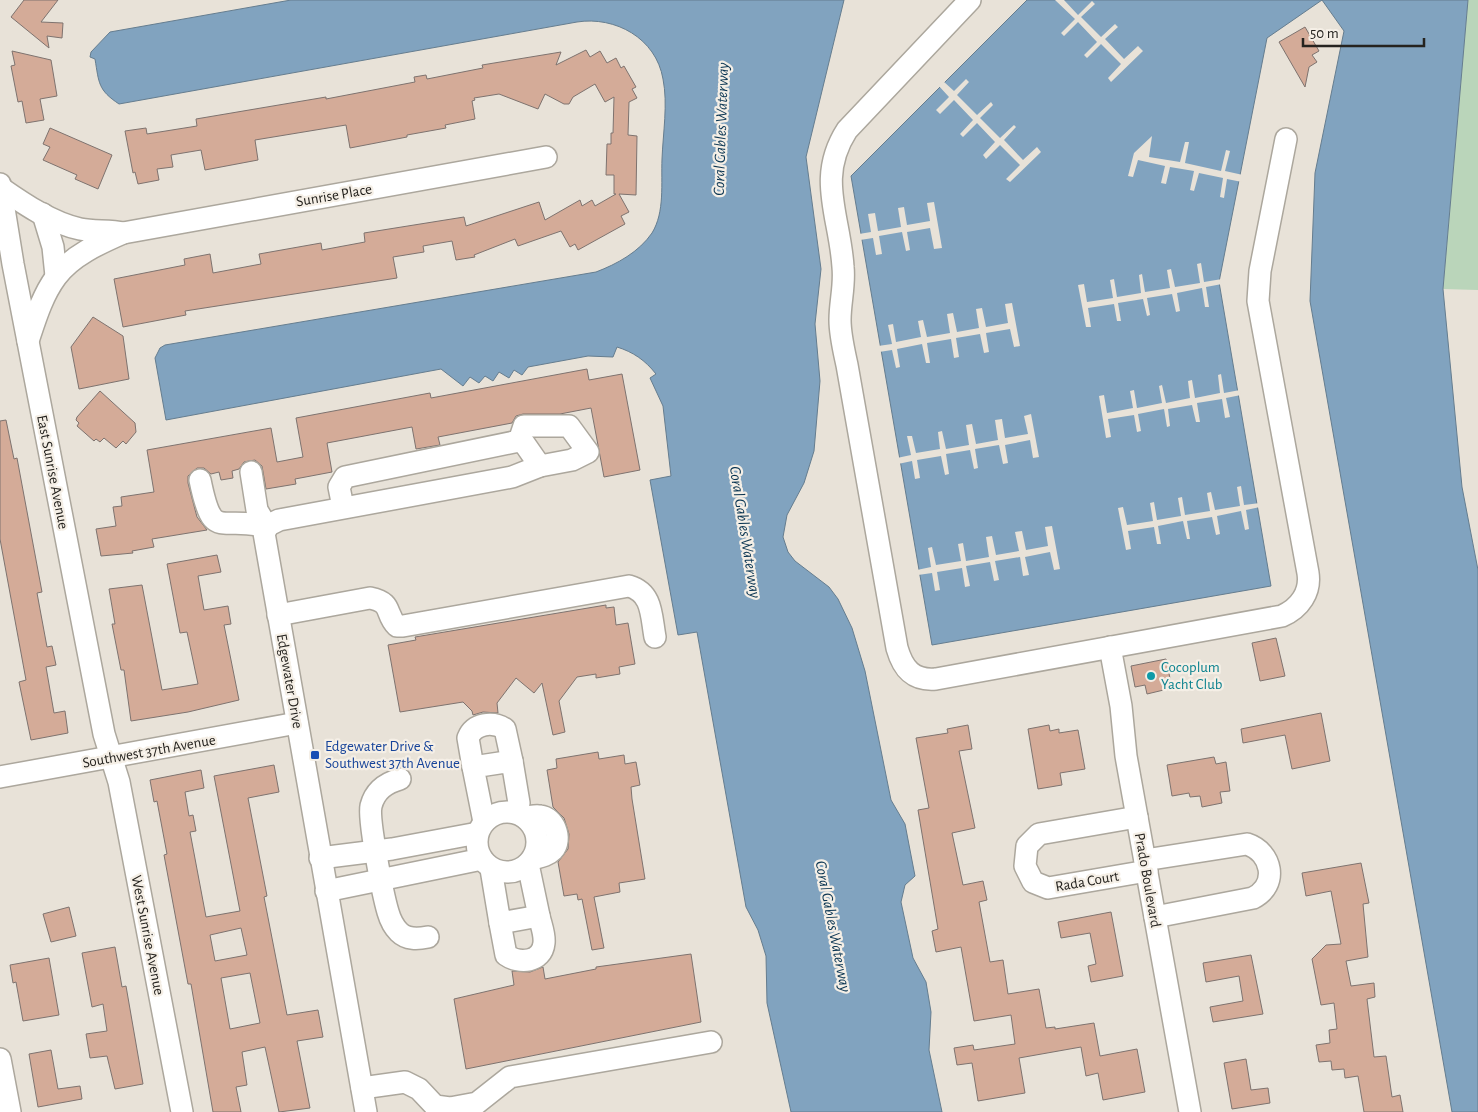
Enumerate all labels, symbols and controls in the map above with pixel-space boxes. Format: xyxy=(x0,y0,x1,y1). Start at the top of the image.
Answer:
scale bar xyxy=(1303,15,1424,47)
text: 50 m xyxy=(1310,26,1339,41)
water label: Coral Gables Waterway xyxy=(711,62,731,196)
street label: Sunrise Place xyxy=(295,181,373,210)
street label: East Sunrise Avenue xyxy=(34,414,71,531)
water label: Coral Gables Waterway xyxy=(727,465,763,600)
street label: Edgewater Drive xyxy=(274,633,305,730)
place label: Cocoplum Yacht Club xyxy=(1161,660,1223,692)
marker: Cocoplum Yacht Club xyxy=(1145,670,1157,682)
street label: Southwest 37th Avenue xyxy=(81,732,217,771)
place label: Edgewater Drive & Southwest 37th Avenue xyxy=(325,739,460,771)
marker: Edgewater Drive & Southwest 37th Avenue xyxy=(309,749,321,761)
street label: Prado Boulevard xyxy=(1132,832,1163,929)
water label: Coral Gables Waterway xyxy=(812,859,854,994)
street label: Rada Court xyxy=(1054,869,1120,894)
street label: West Sunrise Avenue xyxy=(129,874,167,996)

